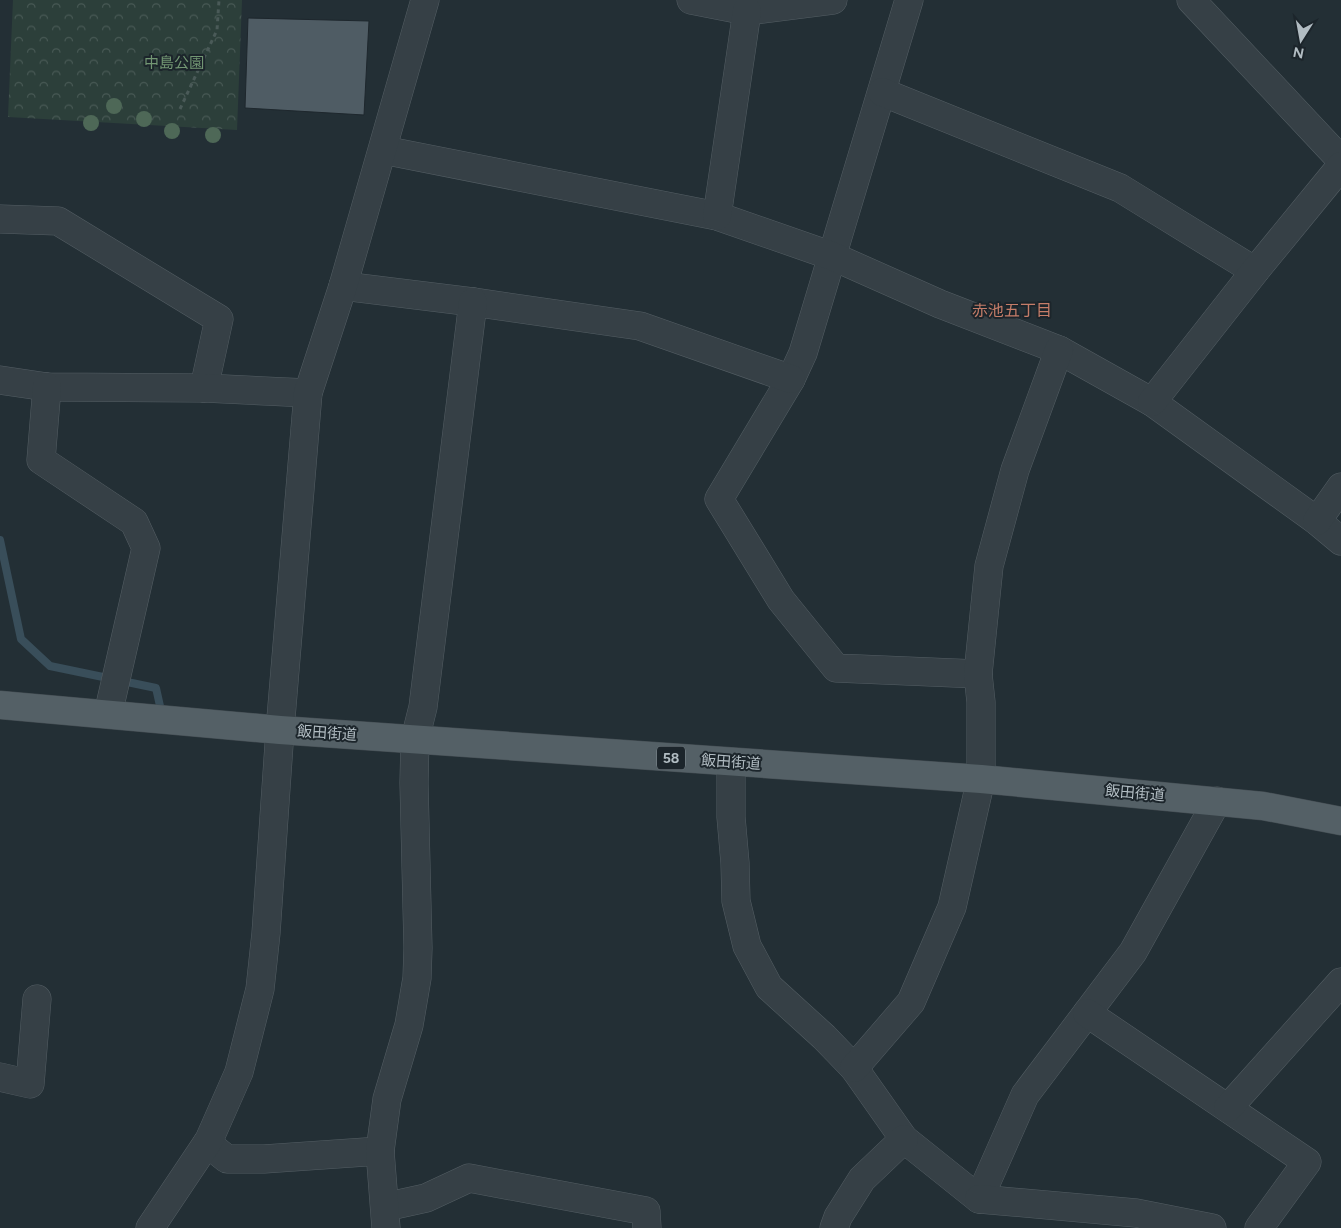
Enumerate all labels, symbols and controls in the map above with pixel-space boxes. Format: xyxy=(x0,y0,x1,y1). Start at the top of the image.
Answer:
north arrow xyxy=(1276,15,1326,65)
text: N xyxy=(1292,43,1306,62)
park label: 中島公園 xyxy=(144,54,204,72)
district label: 赤池五丁目 xyxy=(972,301,1052,320)
street label: 飯田街道 xyxy=(296,722,358,744)
road number: 58 xyxy=(657,746,685,770)
street label: 飯田街道 xyxy=(700,751,762,773)
street label: 飯田街道 xyxy=(1104,781,1166,805)

